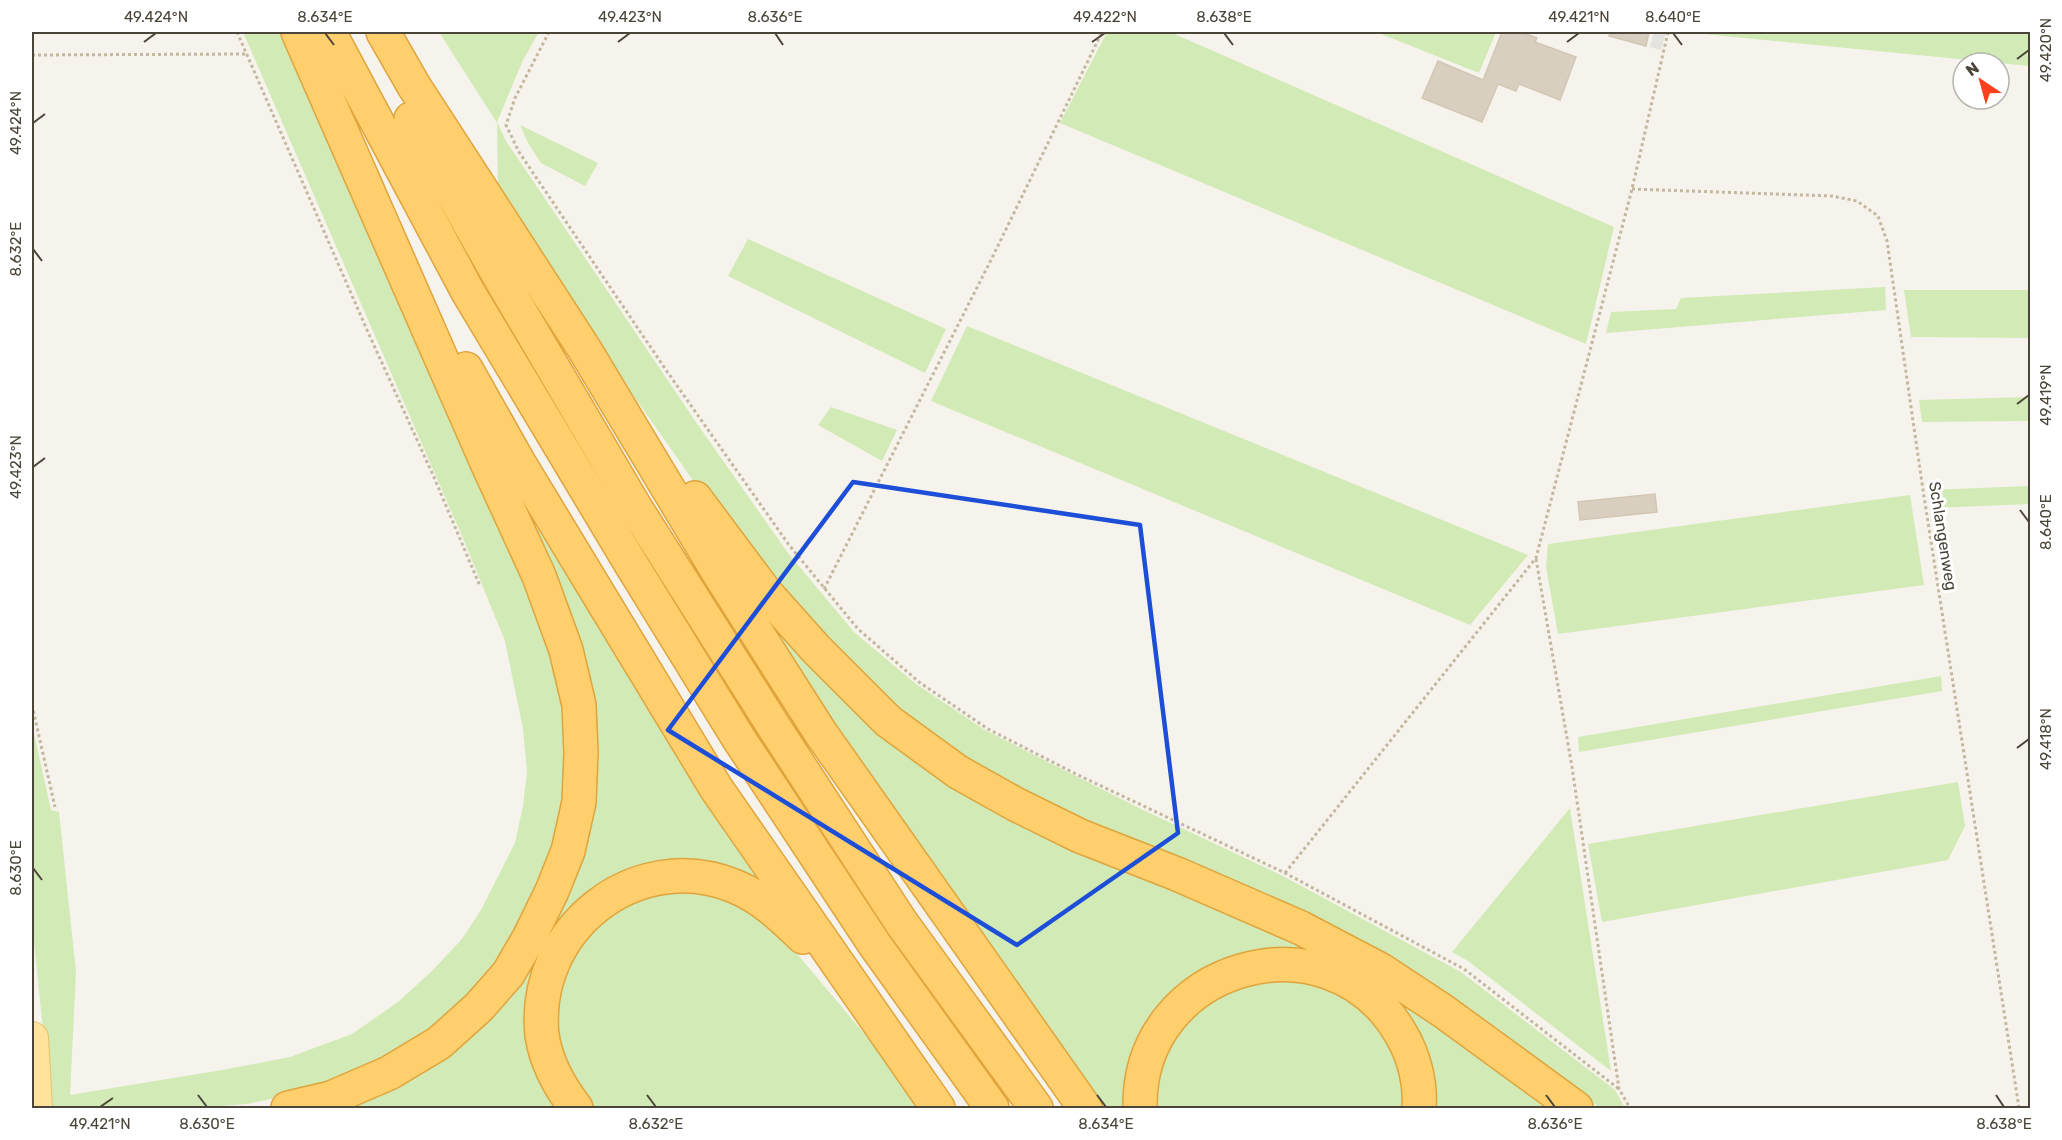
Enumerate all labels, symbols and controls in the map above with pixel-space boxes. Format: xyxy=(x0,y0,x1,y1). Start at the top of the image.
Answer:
text: 49.424°N xyxy=(124,8,188,26)
text: 8.634°E xyxy=(297,8,353,26)
text: 49.423°N xyxy=(598,8,662,26)
text: 8.636°E xyxy=(747,8,803,26)
text: 49.422°N xyxy=(1073,8,1137,26)
text: 8.638°E xyxy=(1196,8,1252,26)
text: 49.421°N xyxy=(1548,8,1610,26)
text: 8.640°E xyxy=(1645,8,1701,26)
text: 49.420°N xyxy=(2037,18,2055,82)
north arrow xyxy=(1951,51,2011,111)
text: N xyxy=(1962,58,1983,80)
text: 49.424°N xyxy=(7,91,25,155)
text: 8.632°E xyxy=(7,222,25,276)
text: 49.419°N xyxy=(2037,364,2055,426)
text: 49.423°N xyxy=(7,435,25,499)
street label: Schlangenweg xyxy=(1925,480,1961,592)
text: 8.640°E xyxy=(2037,494,2055,550)
text: 49.418°N xyxy=(2037,708,2055,770)
text: 8.630°E xyxy=(7,840,25,896)
text: 49.421°N xyxy=(69,1115,131,1133)
text: 8.630°E xyxy=(179,1115,235,1133)
text: 8.632°E xyxy=(629,1115,683,1133)
text: 8.634°E xyxy=(1078,1115,1134,1133)
text: 8.636°E xyxy=(1527,1115,1583,1133)
text: 8.638°E xyxy=(1976,1115,2032,1133)

